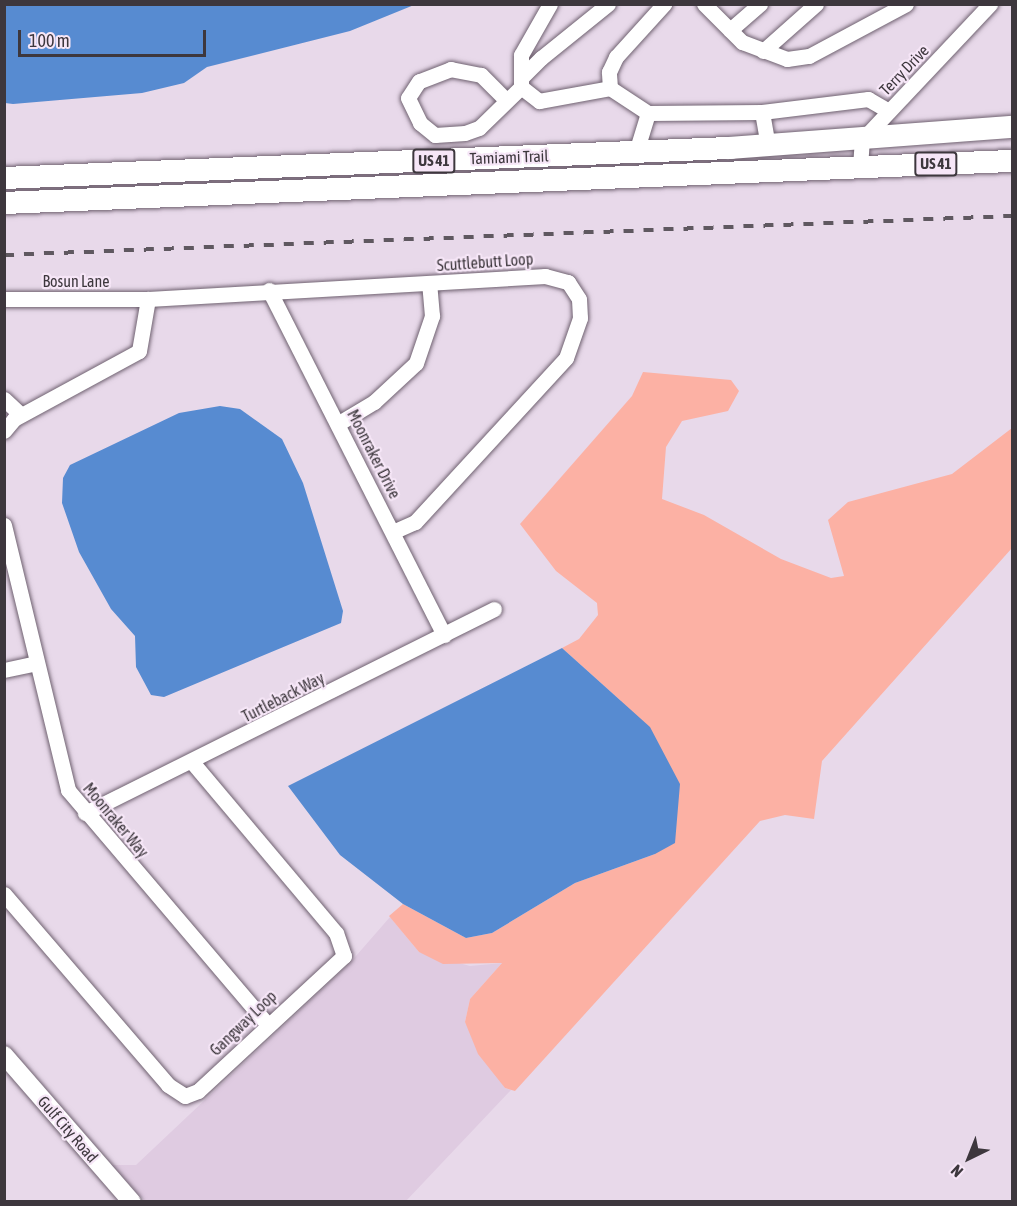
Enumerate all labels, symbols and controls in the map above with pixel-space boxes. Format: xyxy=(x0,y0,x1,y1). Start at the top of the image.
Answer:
scale bar xyxy=(21,18,208,56)
text: 100 m xyxy=(29,30,70,51)
street label: Terry Drive xyxy=(875,41,933,99)
street label: Tamiami Trail xyxy=(469,146,549,168)
road number: US 41 xyxy=(412,149,456,173)
road number: US 41 xyxy=(914,152,958,176)
street label: Scuttlebutt Loop xyxy=(436,249,534,275)
street label: Bosun Lane xyxy=(42,271,110,291)
street label: Moonraker Drive xyxy=(343,406,405,502)
street label: Turtleback Way xyxy=(239,668,327,726)
street label: Moonraker Way xyxy=(79,779,153,861)
street label: Gangway Loop xyxy=(206,987,280,1059)
street label: Gulf City Road xyxy=(34,1092,102,1166)
north arrow xyxy=(939,1128,999,1188)
text: N xyxy=(947,1161,966,1181)

